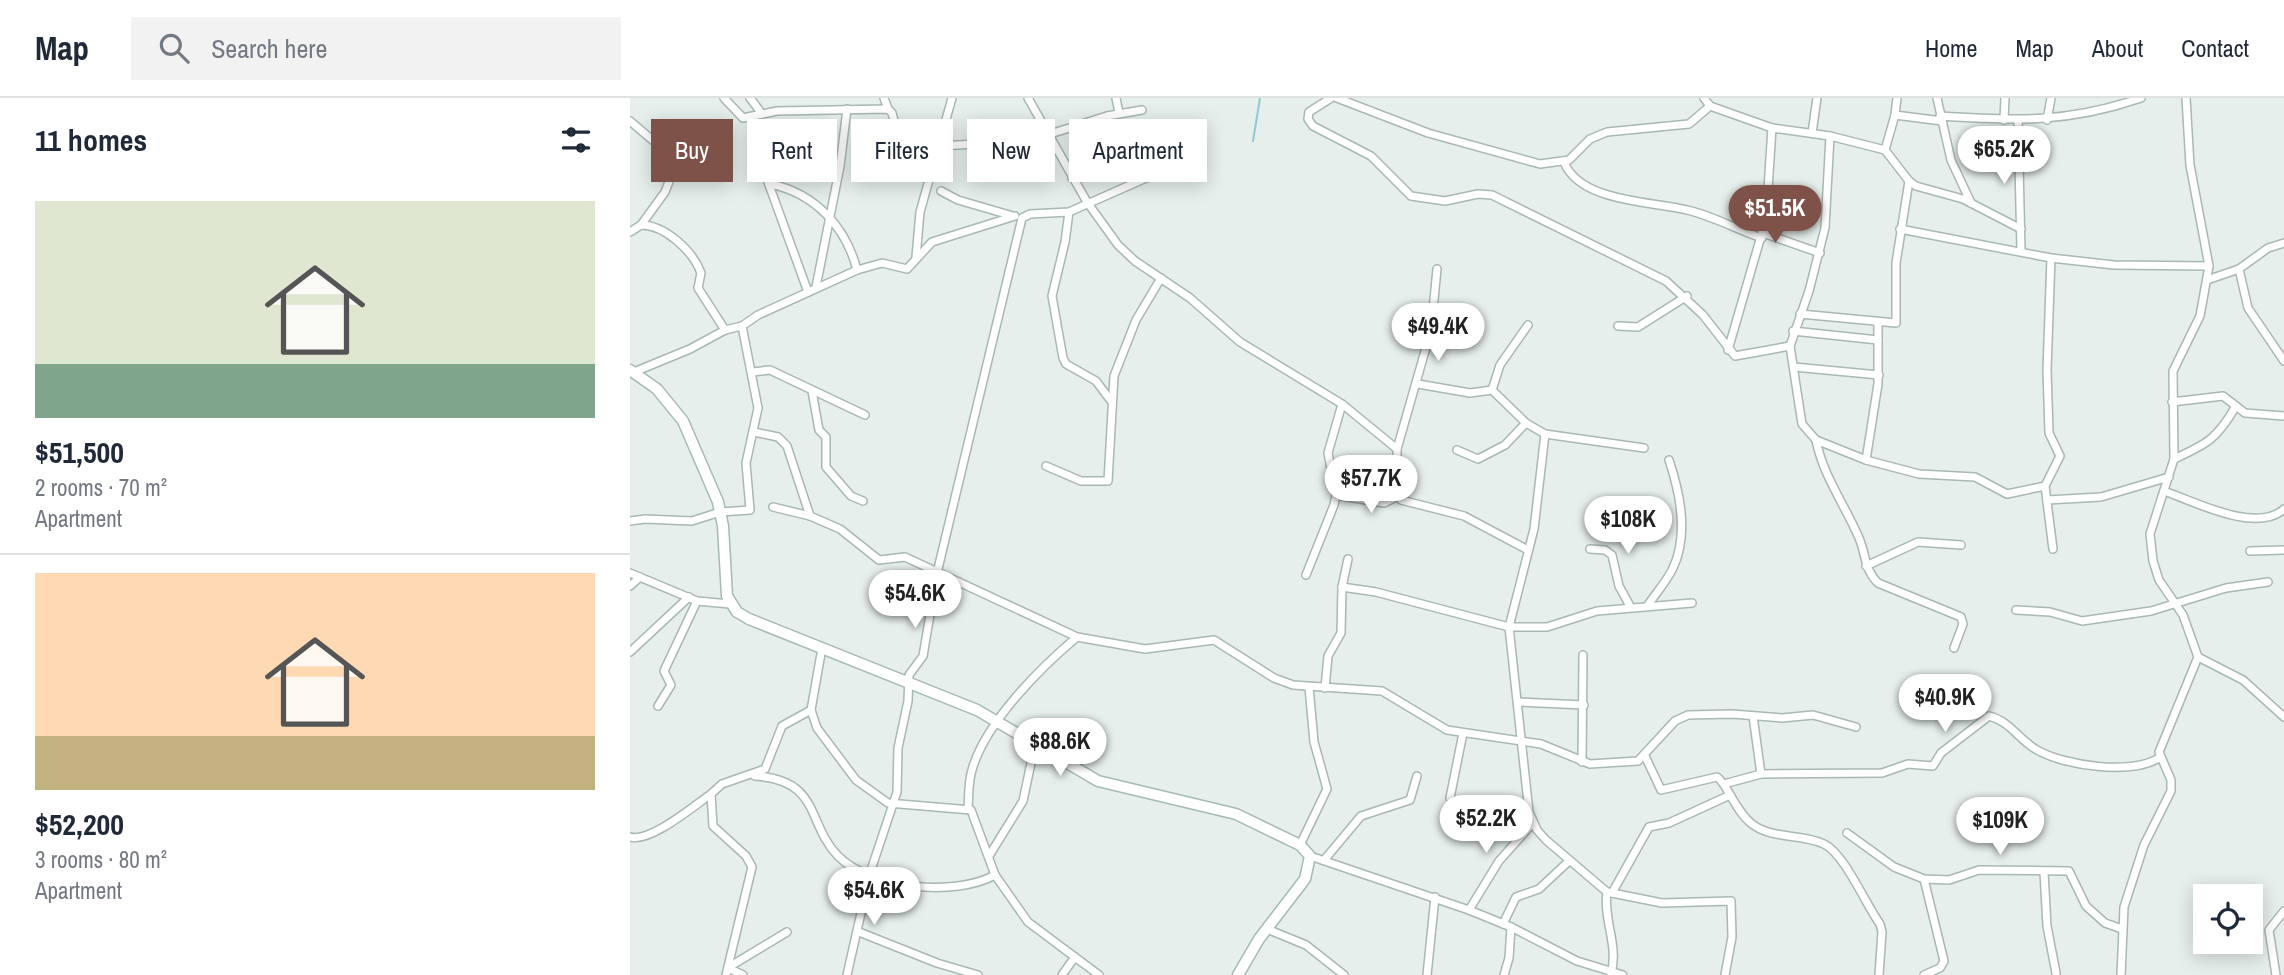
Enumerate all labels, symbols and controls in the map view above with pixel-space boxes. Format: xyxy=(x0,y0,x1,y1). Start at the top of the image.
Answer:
search box xyxy=(131,17,621,80)
text: Map xyxy=(35,26,89,70)
icon: search xyxy=(155,29,193,67)
text: Search here xyxy=(211,31,327,66)
text: Home xyxy=(1925,32,1977,64)
text: Map xyxy=(2015,32,2054,64)
text: About xyxy=(2092,32,2143,64)
text: Contact xyxy=(2181,32,2249,64)
chip: Buy xyxy=(651,119,733,182)
chip: Rent xyxy=(747,119,837,182)
chip: Filters xyxy=(851,119,953,182)
chip: New xyxy=(967,119,1055,182)
chip: Apartment xyxy=(1069,119,1207,182)
text: 11 homes xyxy=(35,120,147,160)
icon: filters xyxy=(557,121,595,159)
pin: $65.2K xyxy=(1947,126,2061,186)
text: $65.2K xyxy=(1974,133,2034,164)
pin: $51.5K xyxy=(1718,186,1832,245)
text: $51.5K xyxy=(1745,192,1805,223)
icon: home xyxy=(252,247,378,373)
pin: $49.4K xyxy=(1381,303,1495,363)
text: $49.4K xyxy=(1408,310,1468,341)
text: $51,500 xyxy=(35,432,124,472)
pin: $57.7K xyxy=(1314,456,1428,515)
text: $57.7K xyxy=(1341,462,1401,493)
text: 2 rooms · 70 m² xyxy=(35,472,167,503)
pin: $108K xyxy=(1579,496,1677,556)
text: Apartment xyxy=(35,503,122,534)
text: $108K xyxy=(1600,503,1656,534)
pin: $54.6K xyxy=(858,570,972,630)
text: $54.6K xyxy=(885,577,945,608)
icon: home xyxy=(252,619,378,745)
pin: $40.9K xyxy=(1888,674,2002,734)
text: $40.9K xyxy=(1915,681,1975,712)
pin: $88.6K xyxy=(1003,718,1117,778)
text: $88.6K xyxy=(1030,725,1090,756)
pin: $52.2K xyxy=(1429,796,1543,855)
pin: $109K xyxy=(1951,798,2049,857)
text: $52.2K xyxy=(1456,802,1516,833)
text: $52,200 xyxy=(35,804,124,844)
text: $109K xyxy=(1972,804,2028,835)
text: 3 rooms · 80 m² xyxy=(35,844,167,875)
pin: $54.6K xyxy=(817,868,931,927)
text: $54.6K xyxy=(844,874,904,905)
text: Apartment xyxy=(35,875,122,906)
map controls xyxy=(2193,884,2263,954)
button: locate xyxy=(2193,884,2263,954)

